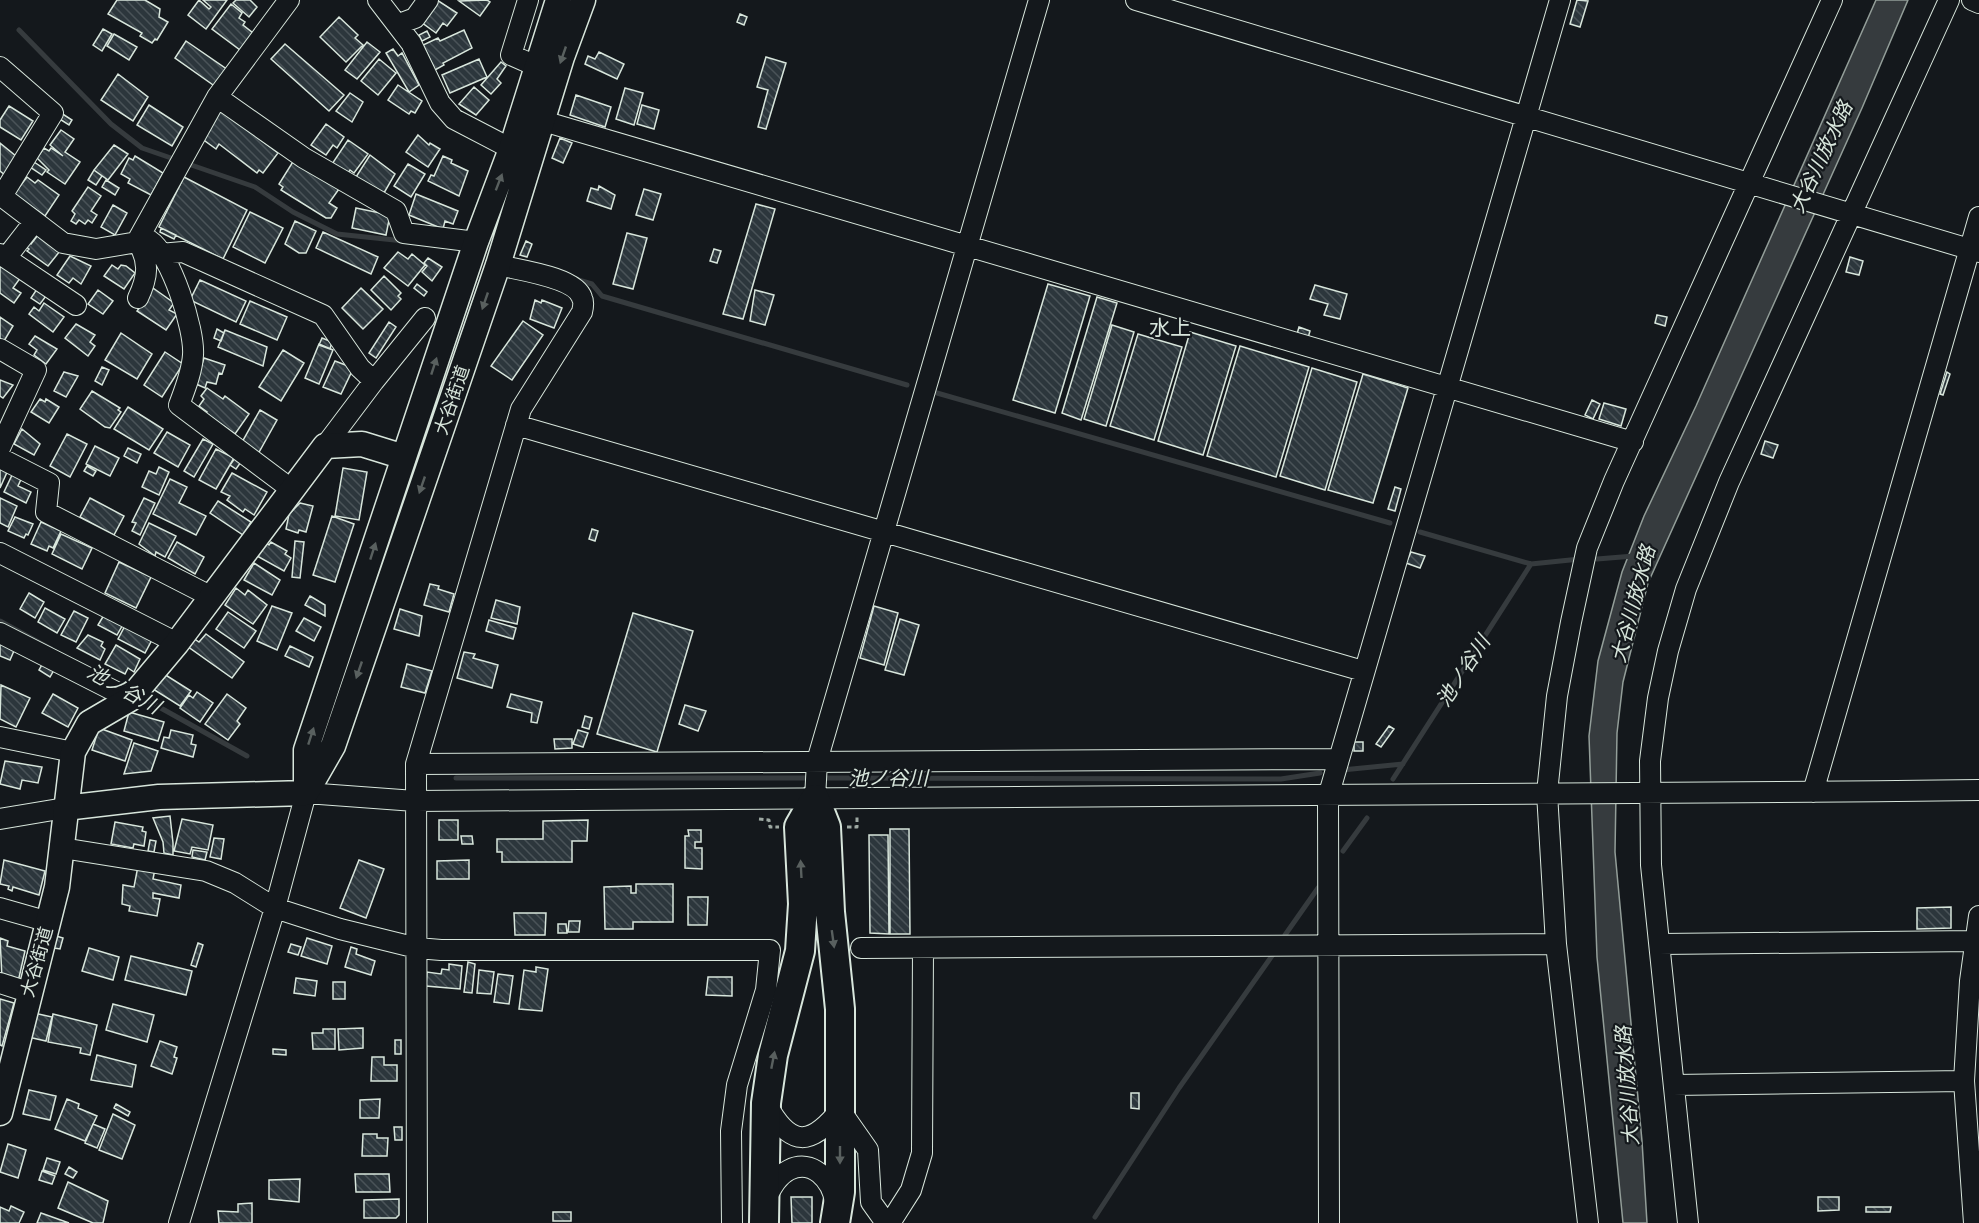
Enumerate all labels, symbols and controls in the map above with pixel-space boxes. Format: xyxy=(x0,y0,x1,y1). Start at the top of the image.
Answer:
one-way arrow xyxy=(557,46,567,64)
water label: 大谷川放水路 xyxy=(1784,95,1861,218)
one-way arrow xyxy=(494,172,504,190)
one-way arrow xyxy=(480,292,490,310)
district label: 水上 xyxy=(1149,313,1191,343)
one-way arrow xyxy=(430,357,440,375)
street label: 大谷街道 xyxy=(429,362,476,438)
one-way arrow xyxy=(417,476,427,494)
water label: 大谷川放水路 xyxy=(1605,541,1664,666)
one-way arrow xyxy=(368,542,378,560)
water label: 池ノ谷川 xyxy=(1430,629,1498,713)
water label: 池ノ谷川 xyxy=(82,658,167,722)
one-way arrow xyxy=(354,661,364,679)
one-way arrow xyxy=(307,727,316,745)
water label: 池ノ谷川 xyxy=(848,765,930,793)
one-way arrow xyxy=(797,859,806,878)
street label: 大谷街道 xyxy=(16,924,59,1000)
one-way arrow xyxy=(829,930,838,949)
water label: 大谷川放水路 xyxy=(1610,1023,1646,1147)
one-way arrow xyxy=(769,1050,778,1069)
one-way arrow xyxy=(835,1145,845,1164)

